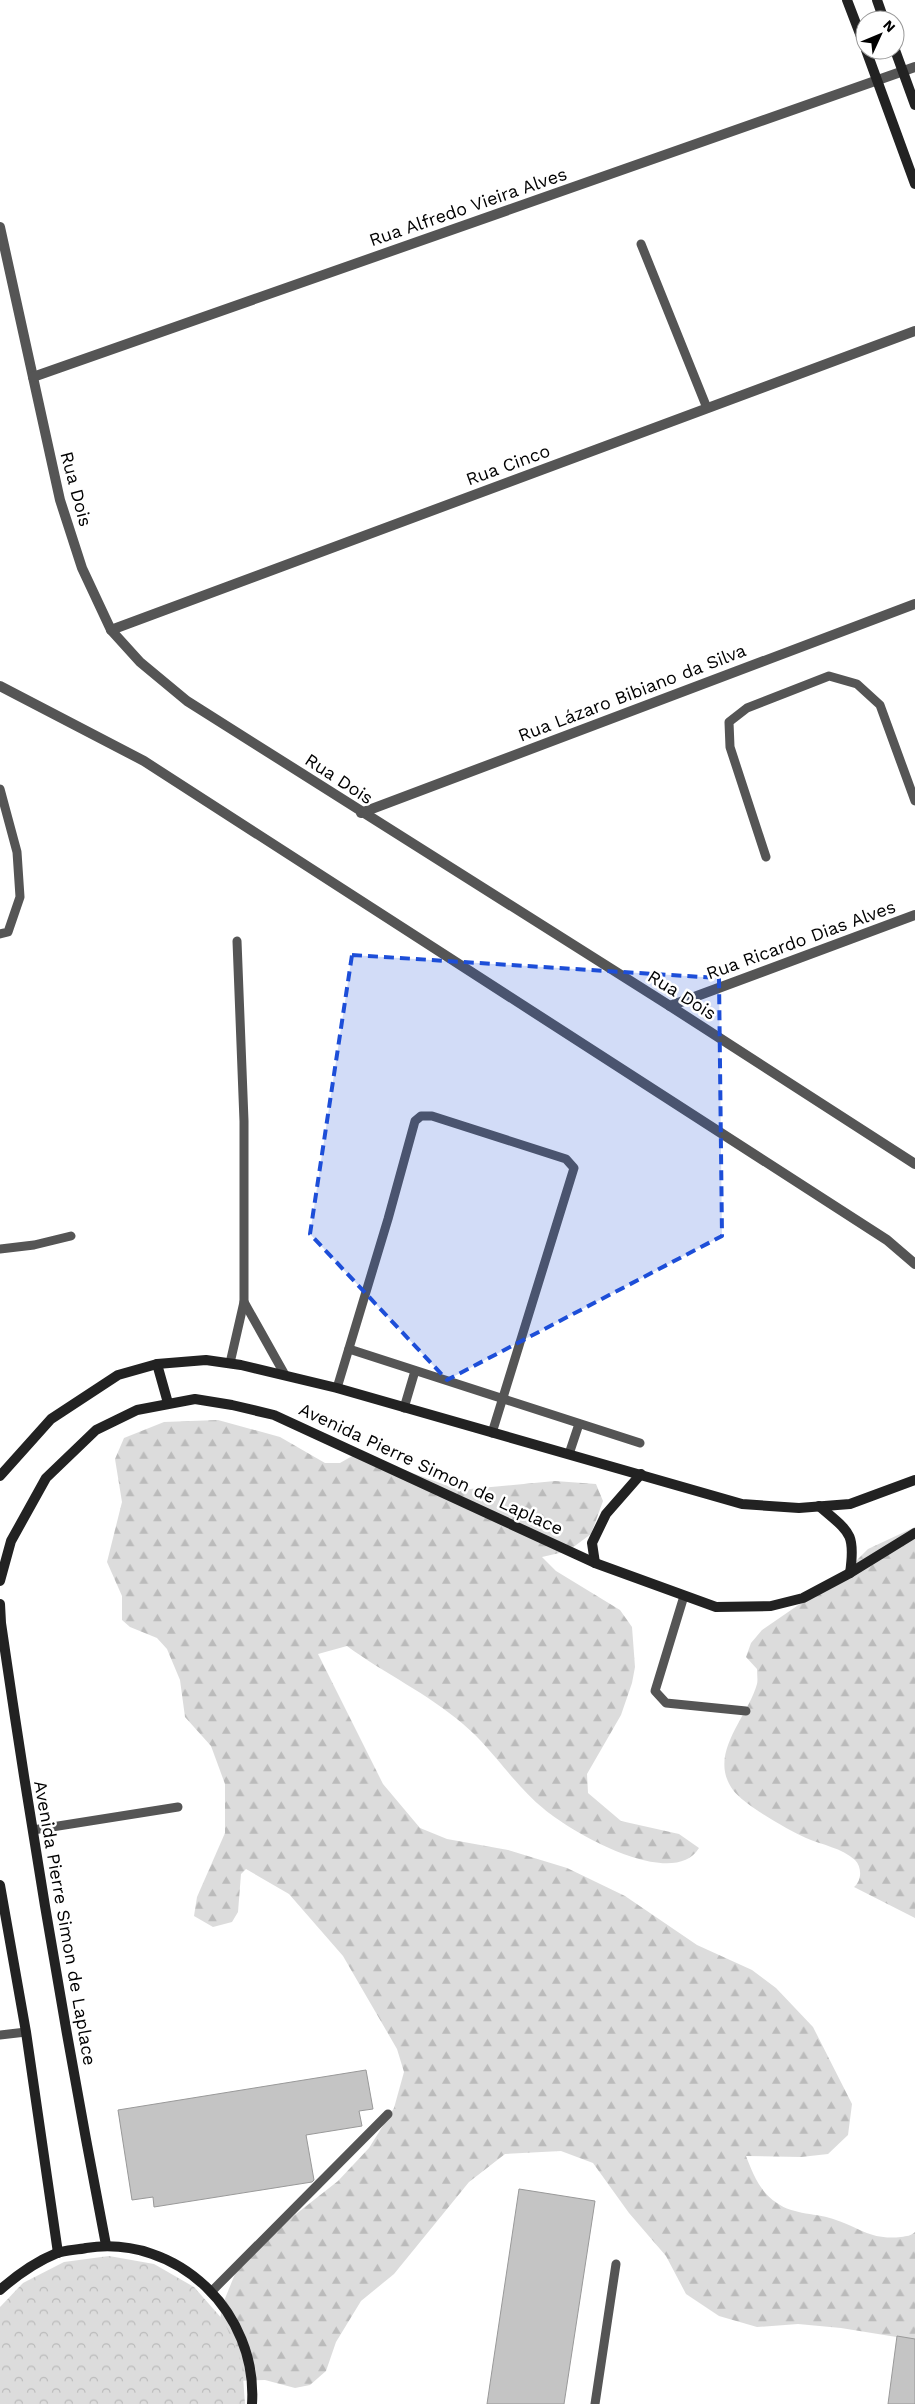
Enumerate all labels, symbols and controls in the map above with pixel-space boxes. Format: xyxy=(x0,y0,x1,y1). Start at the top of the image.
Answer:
north arrow xyxy=(855,10,905,60)
text: N xyxy=(880,17,899,35)
street label: Rua Alfredo Vieira Alves xyxy=(366,163,569,250)
street label: Rua Cinco xyxy=(463,440,553,489)
street label: Rua Dois xyxy=(56,449,97,529)
street label: Rua Lázaro Bibiano da Silva xyxy=(515,639,749,746)
street label: Rua Dois xyxy=(301,749,377,808)
street label: Rua Ricardo Dias Alves xyxy=(703,895,898,984)
street label: Rua Dois xyxy=(644,965,720,1024)
street label: Avenida Pierre Simon de Laplace xyxy=(296,1398,567,1539)
street label: Avenida Pierre Simon de Laplace xyxy=(30,1779,101,2067)

